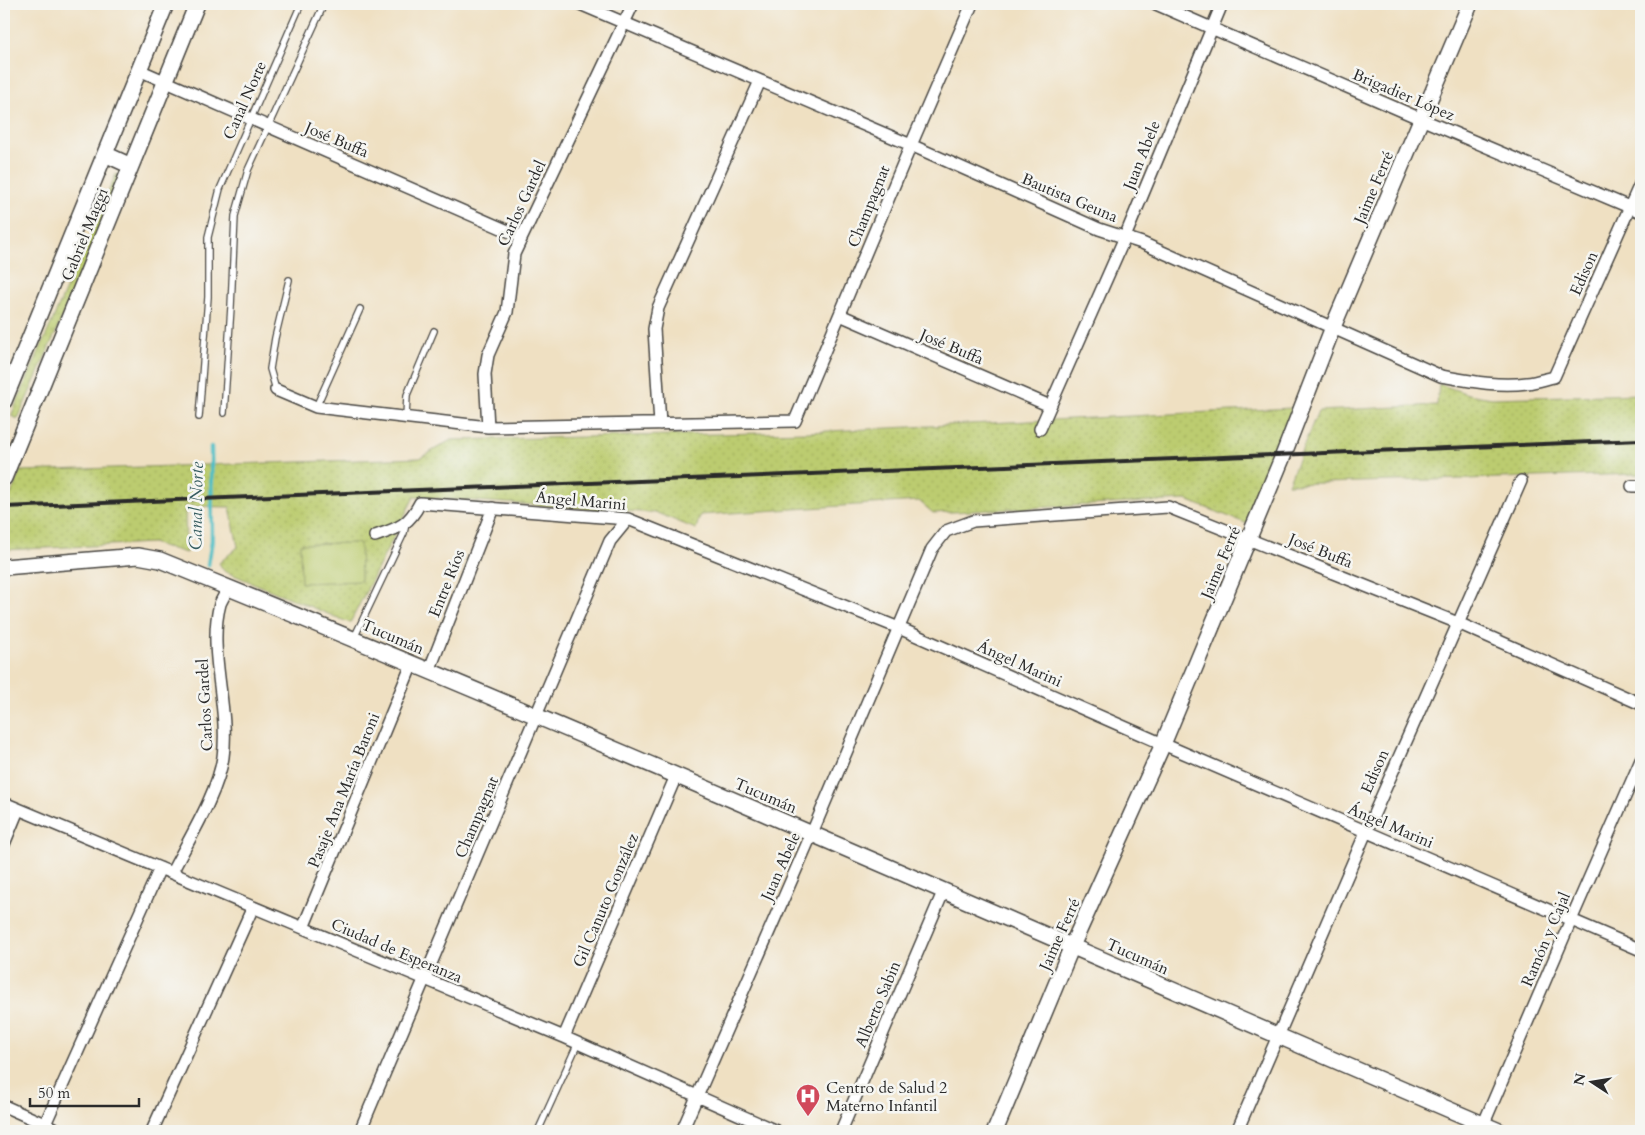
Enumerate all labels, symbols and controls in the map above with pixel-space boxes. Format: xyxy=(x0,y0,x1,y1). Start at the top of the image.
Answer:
street label: Canal Norte xyxy=(218,58,272,143)
street label: Brigadier López xyxy=(1349,64,1458,126)
street label: José Buffa xyxy=(300,116,372,163)
street label: Juan Abele xyxy=(1117,117,1166,195)
street label: Jaime Ferré xyxy=(1348,148,1399,229)
street label: Carlos Gardel xyxy=(492,157,551,250)
street label: Champagnat xyxy=(842,162,895,251)
street label: Bautista Geuna xyxy=(1018,168,1121,228)
street label: Gabriel Maggi xyxy=(56,184,114,284)
street label: Edison xyxy=(1565,248,1603,299)
street label: José Buffa xyxy=(915,323,987,370)
water label: Canal Norte xyxy=(183,461,210,550)
street label: Ángel Marini xyxy=(535,486,628,516)
street label: Jaime Ferré xyxy=(1195,523,1246,604)
street label: José Buffa xyxy=(1284,527,1356,574)
street label: Entre Ríos xyxy=(423,546,470,620)
street label: Tucumán xyxy=(358,614,427,660)
street label: Ángel Marini xyxy=(974,635,1066,693)
street label: Carlos Gardel xyxy=(192,658,218,752)
street label: Pasaje Ana María Baroni xyxy=(303,709,385,871)
street label: Edison xyxy=(1356,746,1394,797)
street label: Champagnat xyxy=(450,773,504,862)
street label: Tucumán xyxy=(731,773,800,819)
street label: Ángel Marini xyxy=(1344,798,1437,854)
street label: Juan Abele xyxy=(755,829,806,906)
street label: Gil Canuto González xyxy=(568,830,644,971)
street label: Ramón y Cajal xyxy=(1516,889,1576,990)
street label: Jaime Ferré xyxy=(1033,895,1086,976)
street label: Ciudad de Esperanza xyxy=(328,913,466,989)
street label: Tucumán xyxy=(1103,933,1172,980)
street label: Alberto Sabin xyxy=(850,958,906,1051)
north arrow xyxy=(1568,1058,1618,1108)
text: N xyxy=(1569,1071,1590,1087)
scale bar xyxy=(30,1075,139,1107)
place label: Centro de Salud 2 Materno Infantil xyxy=(826,1077,947,1117)
text: 50 m xyxy=(38,1083,70,1103)
hospital icon: Centro de Salud 2 Materno Infantil xyxy=(795,1083,821,1117)

